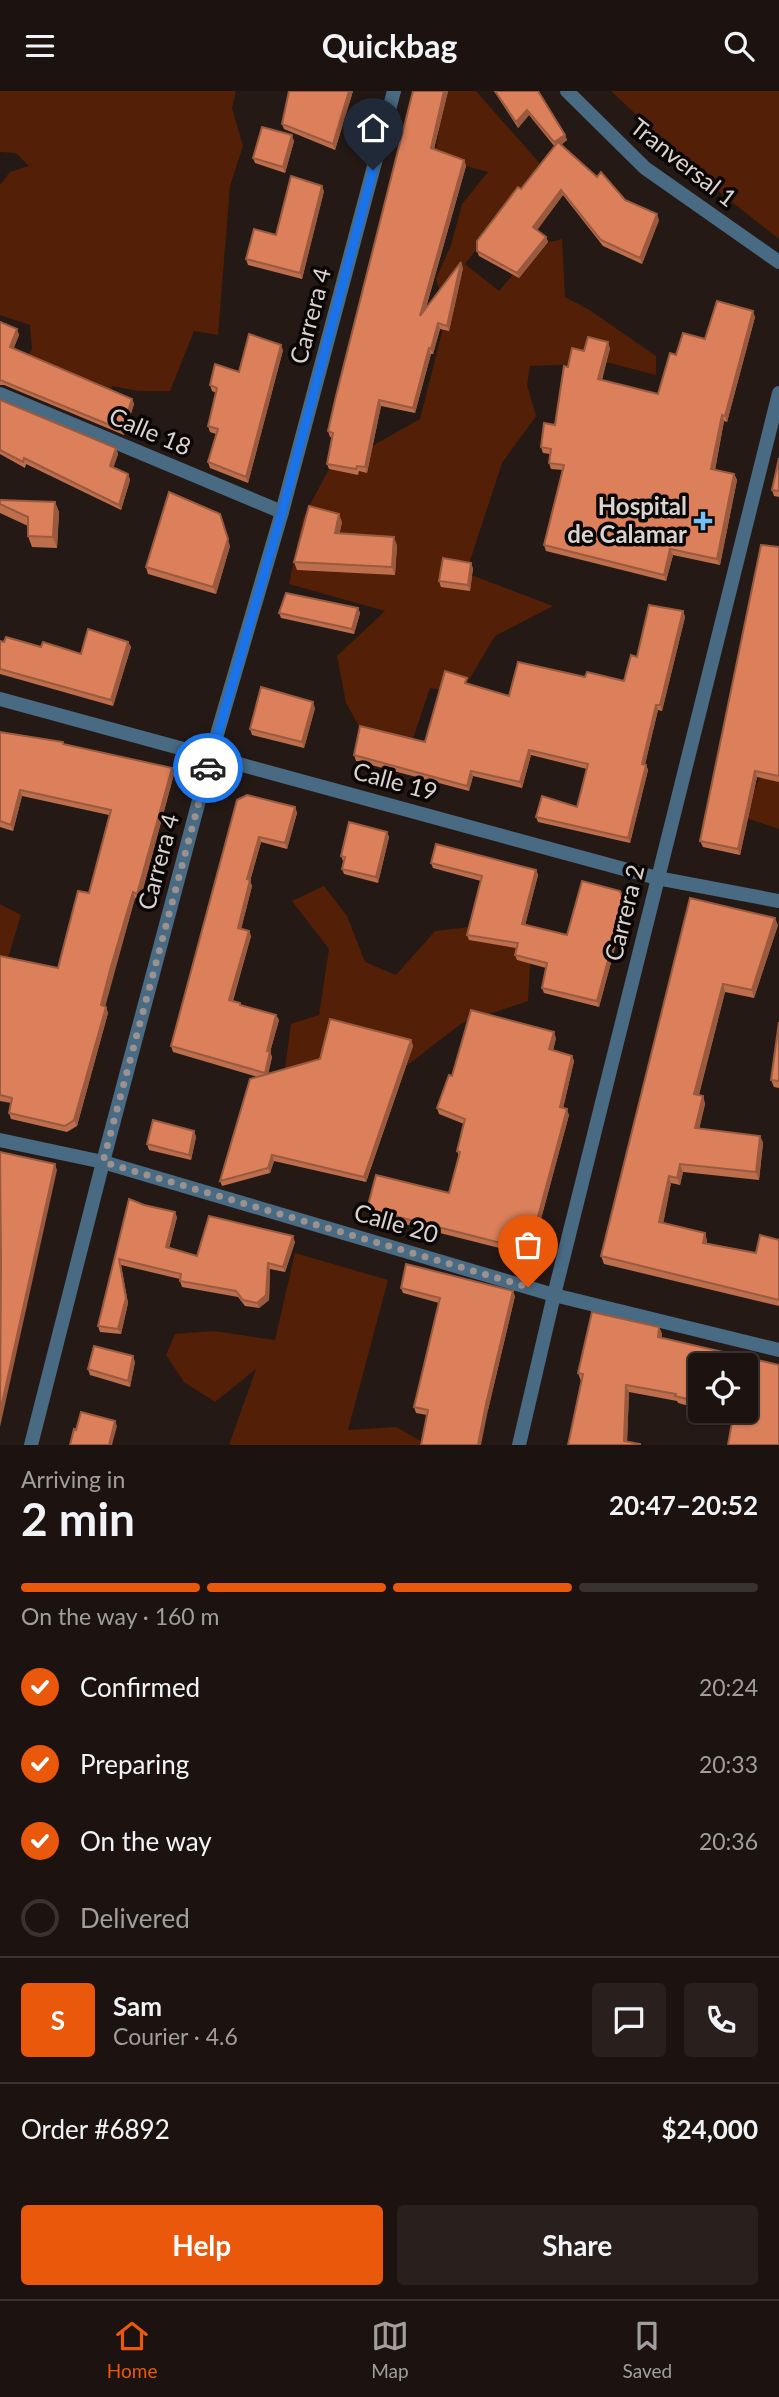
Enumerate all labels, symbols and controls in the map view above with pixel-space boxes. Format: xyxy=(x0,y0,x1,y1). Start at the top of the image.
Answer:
text: Quickbag xyxy=(322,26,457,65)
icon: menu xyxy=(21,27,59,65)
icon: search xyxy=(720,27,758,65)
pin xyxy=(343,98,403,170)
icon: home xyxy=(354,109,392,147)
street label: Tranversal 1 xyxy=(625,111,743,212)
street label: Carrera 4 xyxy=(283,264,336,367)
street label: Calle 18 xyxy=(105,400,196,461)
place label: Hospital de Calamar xyxy=(567,491,687,548)
marker: Hospital de Calamar xyxy=(693,511,713,531)
courier xyxy=(173,733,243,803)
icon: car xyxy=(189,749,227,787)
street label: Calle 19 xyxy=(350,755,441,806)
street label: Carrera 4 xyxy=(131,810,184,913)
street label: Carrera 2 xyxy=(598,862,649,964)
street label: Calle 20 xyxy=(351,1197,442,1248)
pin xyxy=(498,1215,558,1287)
icon: bag xyxy=(509,1226,547,1264)
map controls xyxy=(688,1353,758,1423)
button: locate xyxy=(688,1353,758,1423)
text: Arriving in xyxy=(21,1465,125,1493)
text: 20:47–20:52 xyxy=(609,1489,758,1521)
text: 2 min xyxy=(21,1491,135,1546)
text: On the way · 160 m xyxy=(21,1602,220,1630)
icon: check xyxy=(21,1668,59,1706)
text: Confirmed xyxy=(80,1671,200,1703)
text: 20:24 xyxy=(699,1673,758,1701)
icon: check xyxy=(21,1745,59,1783)
text: Preparing xyxy=(80,1748,189,1780)
text: 20:33 xyxy=(699,1750,758,1778)
icon: check xyxy=(21,1822,59,1860)
text: On the way xyxy=(80,1825,212,1857)
text: 20:36 xyxy=(699,1827,758,1855)
text: Delivered xyxy=(80,1902,190,1934)
button: chat xyxy=(592,1983,666,2057)
button: phone xyxy=(684,1983,758,2057)
text: Sam xyxy=(113,1990,162,2022)
text: S xyxy=(51,2004,65,2036)
text: Courier · 4.6 xyxy=(113,2022,238,2050)
text: Order #6892 xyxy=(21,2113,170,2145)
text: $24,000 xyxy=(661,2113,758,2145)
button: Help xyxy=(21,2205,383,2285)
button: Share xyxy=(397,2205,758,2285)
tab: Home xyxy=(107,2317,157,2382)
tab: Map xyxy=(371,2317,409,2382)
tab: Saved xyxy=(623,2317,672,2382)

